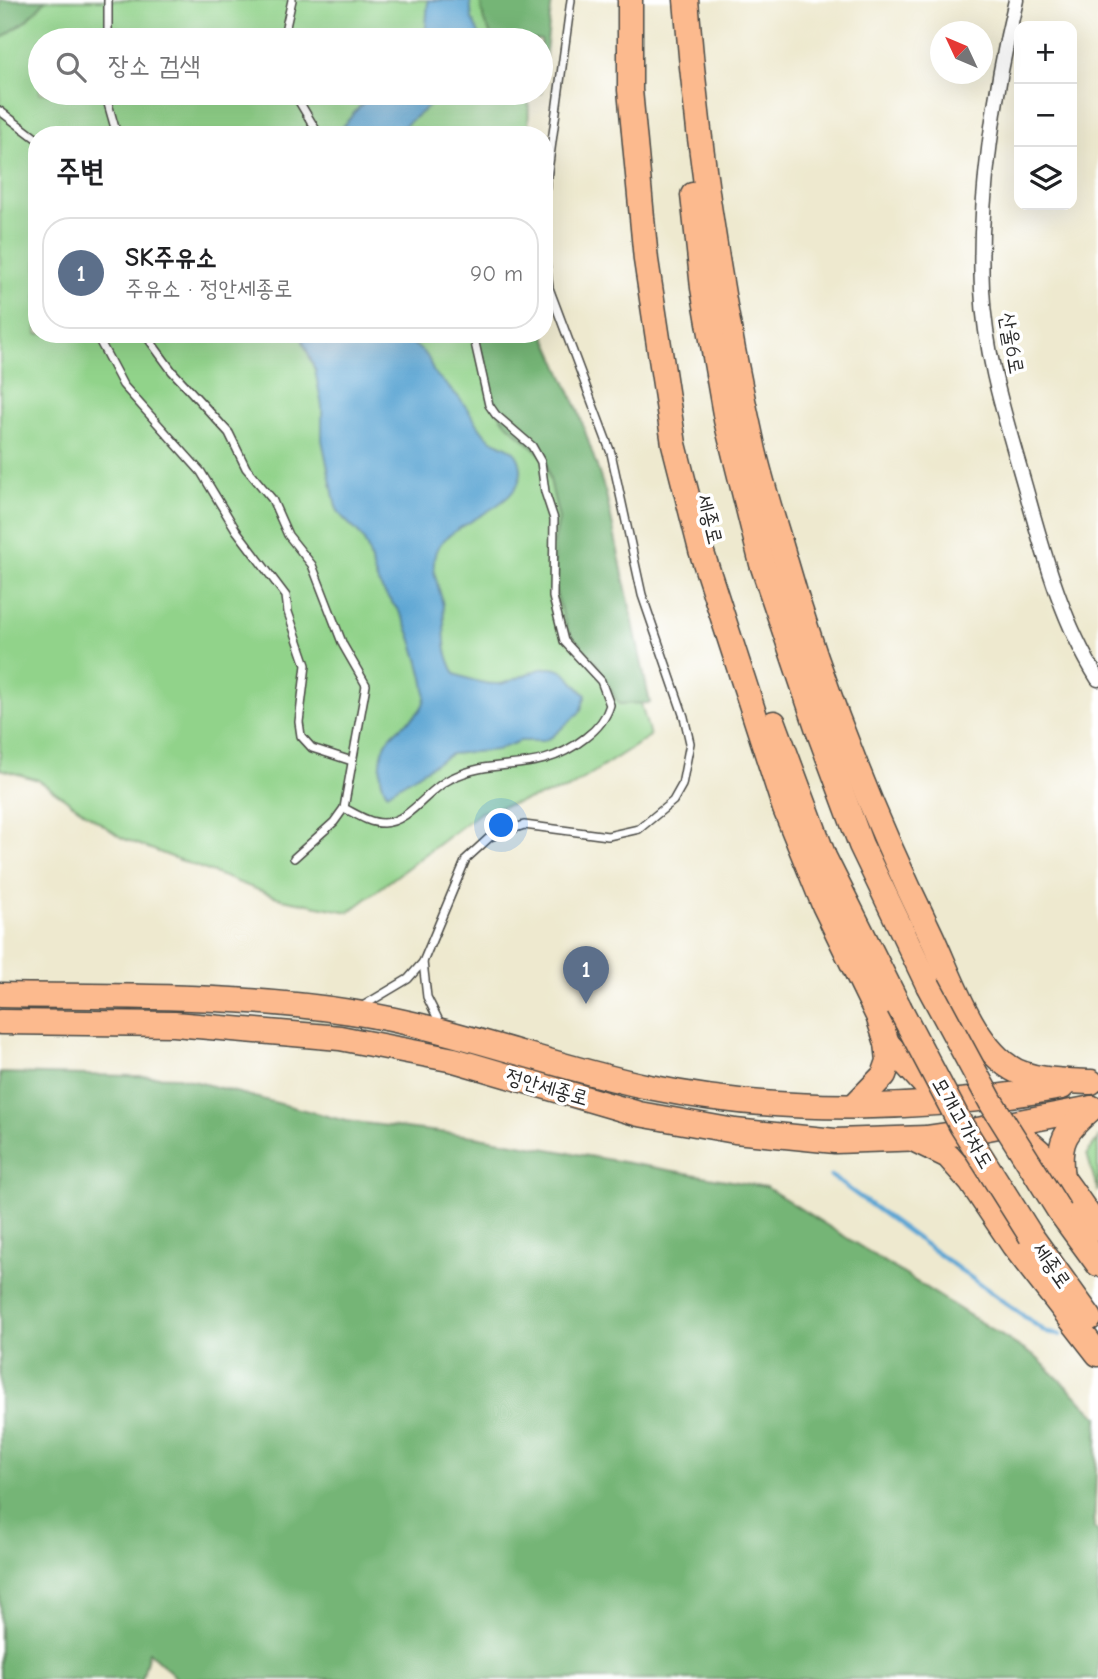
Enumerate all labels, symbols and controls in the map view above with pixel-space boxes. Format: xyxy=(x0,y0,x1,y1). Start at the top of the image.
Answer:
north arrow xyxy=(930,21,993,84)
map controls xyxy=(1014,21,1077,210)
button: + xyxy=(1014,21,1077,84)
search box xyxy=(28,28,553,105)
icon: search xyxy=(52,48,90,86)
text: 장소 검색 xyxy=(108,51,200,81)
button: − xyxy=(1014,84,1077,147)
button: layers xyxy=(1014,147,1077,210)
text: 주변 xyxy=(56,154,104,189)
text: SK주유소 xyxy=(125,243,217,273)
text: 1 xyxy=(76,260,86,287)
text: 90 m xyxy=(470,260,523,287)
text: 주유소 · 정안세종로 xyxy=(125,275,292,302)
street label: 산울6로 xyxy=(995,310,1029,376)
street label: 세종로 xyxy=(692,491,728,547)
your location xyxy=(484,808,518,842)
pin: 1 xyxy=(563,946,609,1004)
street label: 정안세종로 xyxy=(503,1064,591,1110)
street label: 모개고가차도 xyxy=(927,1073,999,1173)
street label: 세종로 xyxy=(1028,1237,1076,1293)

